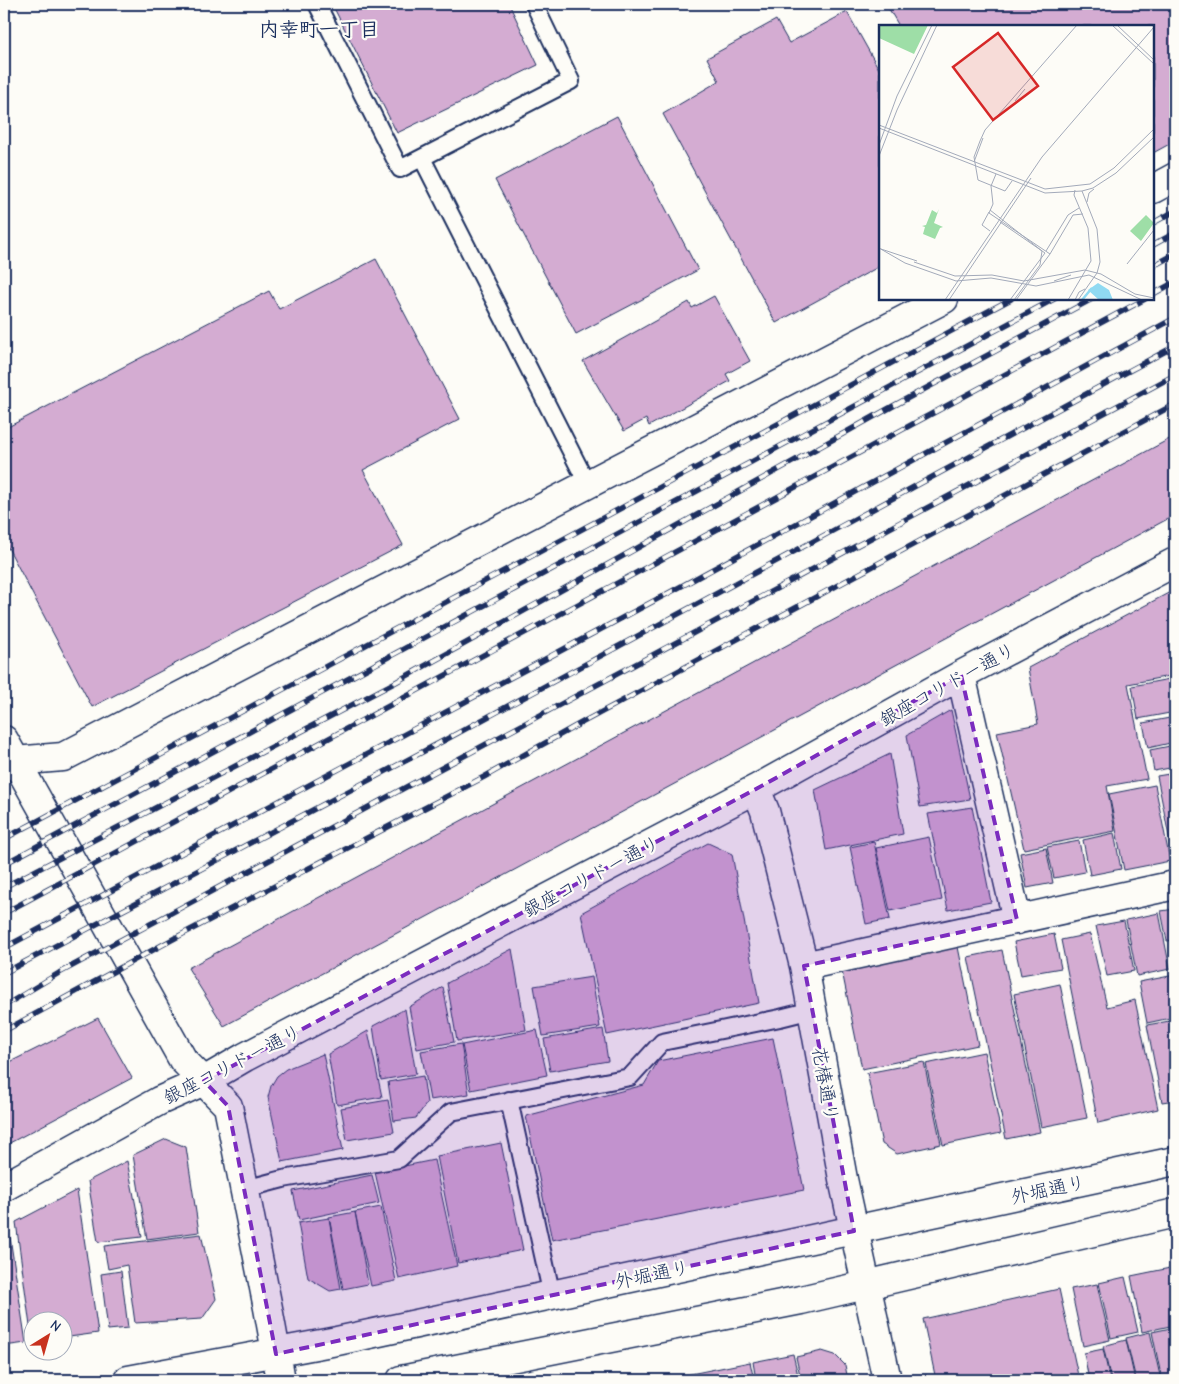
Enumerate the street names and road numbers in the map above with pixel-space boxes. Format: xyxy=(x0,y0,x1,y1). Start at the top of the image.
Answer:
street label: 銀座コリドー通り xyxy=(876,638,1019,731)
street label: 銀座コリドー通り xyxy=(519,831,664,922)
street label: 銀座コリドー通り xyxy=(160,1021,305,1109)
street label: 花椿通り xyxy=(808,1045,842,1124)
street label: 外堀通り xyxy=(1009,1171,1088,1209)
street label: 外堀通り xyxy=(613,1256,692,1294)

